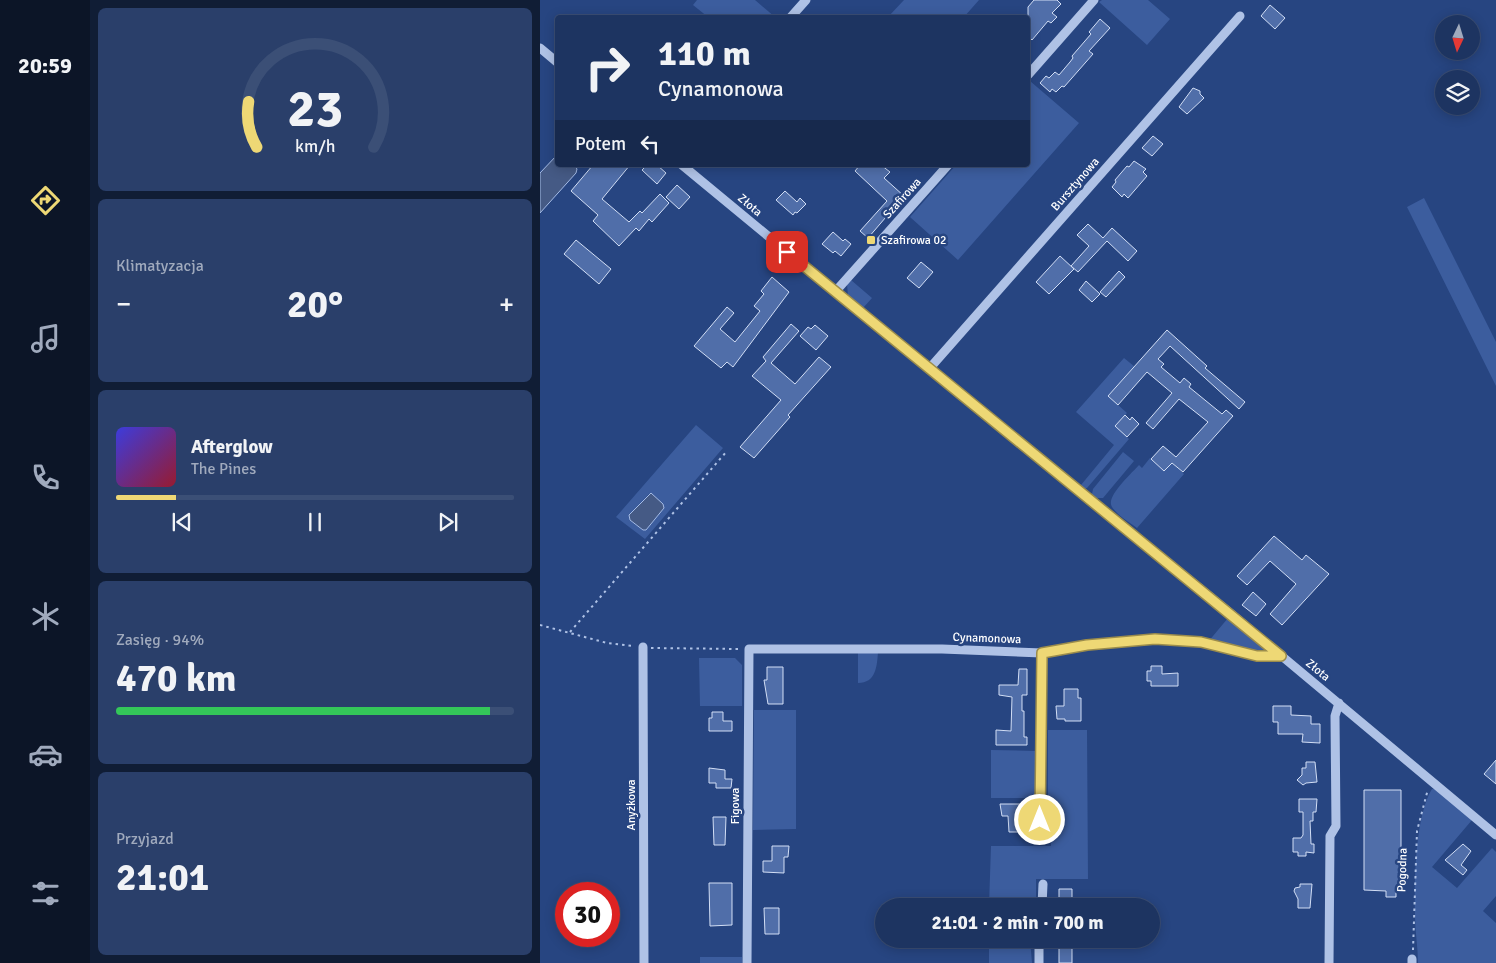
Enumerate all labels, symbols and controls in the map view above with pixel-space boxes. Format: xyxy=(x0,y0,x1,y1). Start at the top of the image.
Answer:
north arrow xyxy=(1435,15,1480,60)
map controls xyxy=(1435,15,1480,115)
text: 110 m xyxy=(658,32,751,75)
icon: right xyxy=(575,35,640,100)
text: 20:59 xyxy=(18,52,72,79)
button: layers xyxy=(1435,70,1480,115)
text: Cynamonowa xyxy=(658,75,784,102)
text: 23 xyxy=(287,77,343,141)
icon: left xyxy=(636,130,664,158)
text: Potem xyxy=(575,132,626,156)
text: km/h xyxy=(295,135,335,157)
street label: Bursztynowa xyxy=(1048,154,1103,214)
street label: Szafirowa xyxy=(880,175,925,222)
icon: directions xyxy=(28,183,63,218)
street label: Złota xyxy=(734,191,765,220)
pin xyxy=(766,231,808,273)
place label: Szafirowa 02 xyxy=(881,233,947,248)
marker: Szafirowa 02 xyxy=(865,234,877,246)
icon: arrive xyxy=(773,238,801,266)
text: Klimatyzacja xyxy=(116,256,204,276)
text: 20° xyxy=(287,281,343,328)
text: − xyxy=(116,287,131,321)
text: + xyxy=(499,287,514,321)
icon: music xyxy=(28,321,63,356)
text: Afterglow xyxy=(191,435,273,459)
text: The Pines xyxy=(191,459,256,479)
icon: phone xyxy=(28,460,63,495)
icon: previous xyxy=(168,508,196,536)
icon: pause xyxy=(301,508,329,536)
icon: next xyxy=(434,508,462,536)
icon: climate xyxy=(28,599,63,634)
text: Zasięg · 94% xyxy=(116,630,204,650)
street label: Cynamonowa xyxy=(952,630,1022,647)
text: 470 km xyxy=(116,655,237,702)
street label: Złota xyxy=(1302,656,1333,685)
icon: car xyxy=(28,737,63,772)
street label: Anyżkowa xyxy=(624,779,639,831)
street label: Figowa xyxy=(728,788,743,824)
position arrow xyxy=(1013,793,1065,845)
text: Przyjazd xyxy=(116,829,174,849)
street label: Pogodna xyxy=(1394,848,1411,892)
text: 21:01 xyxy=(116,854,209,901)
icon: filters xyxy=(28,876,63,911)
speed limit sign: 30 xyxy=(555,882,620,947)
text: 21:01 · 2 min · 700 m xyxy=(931,911,1104,935)

